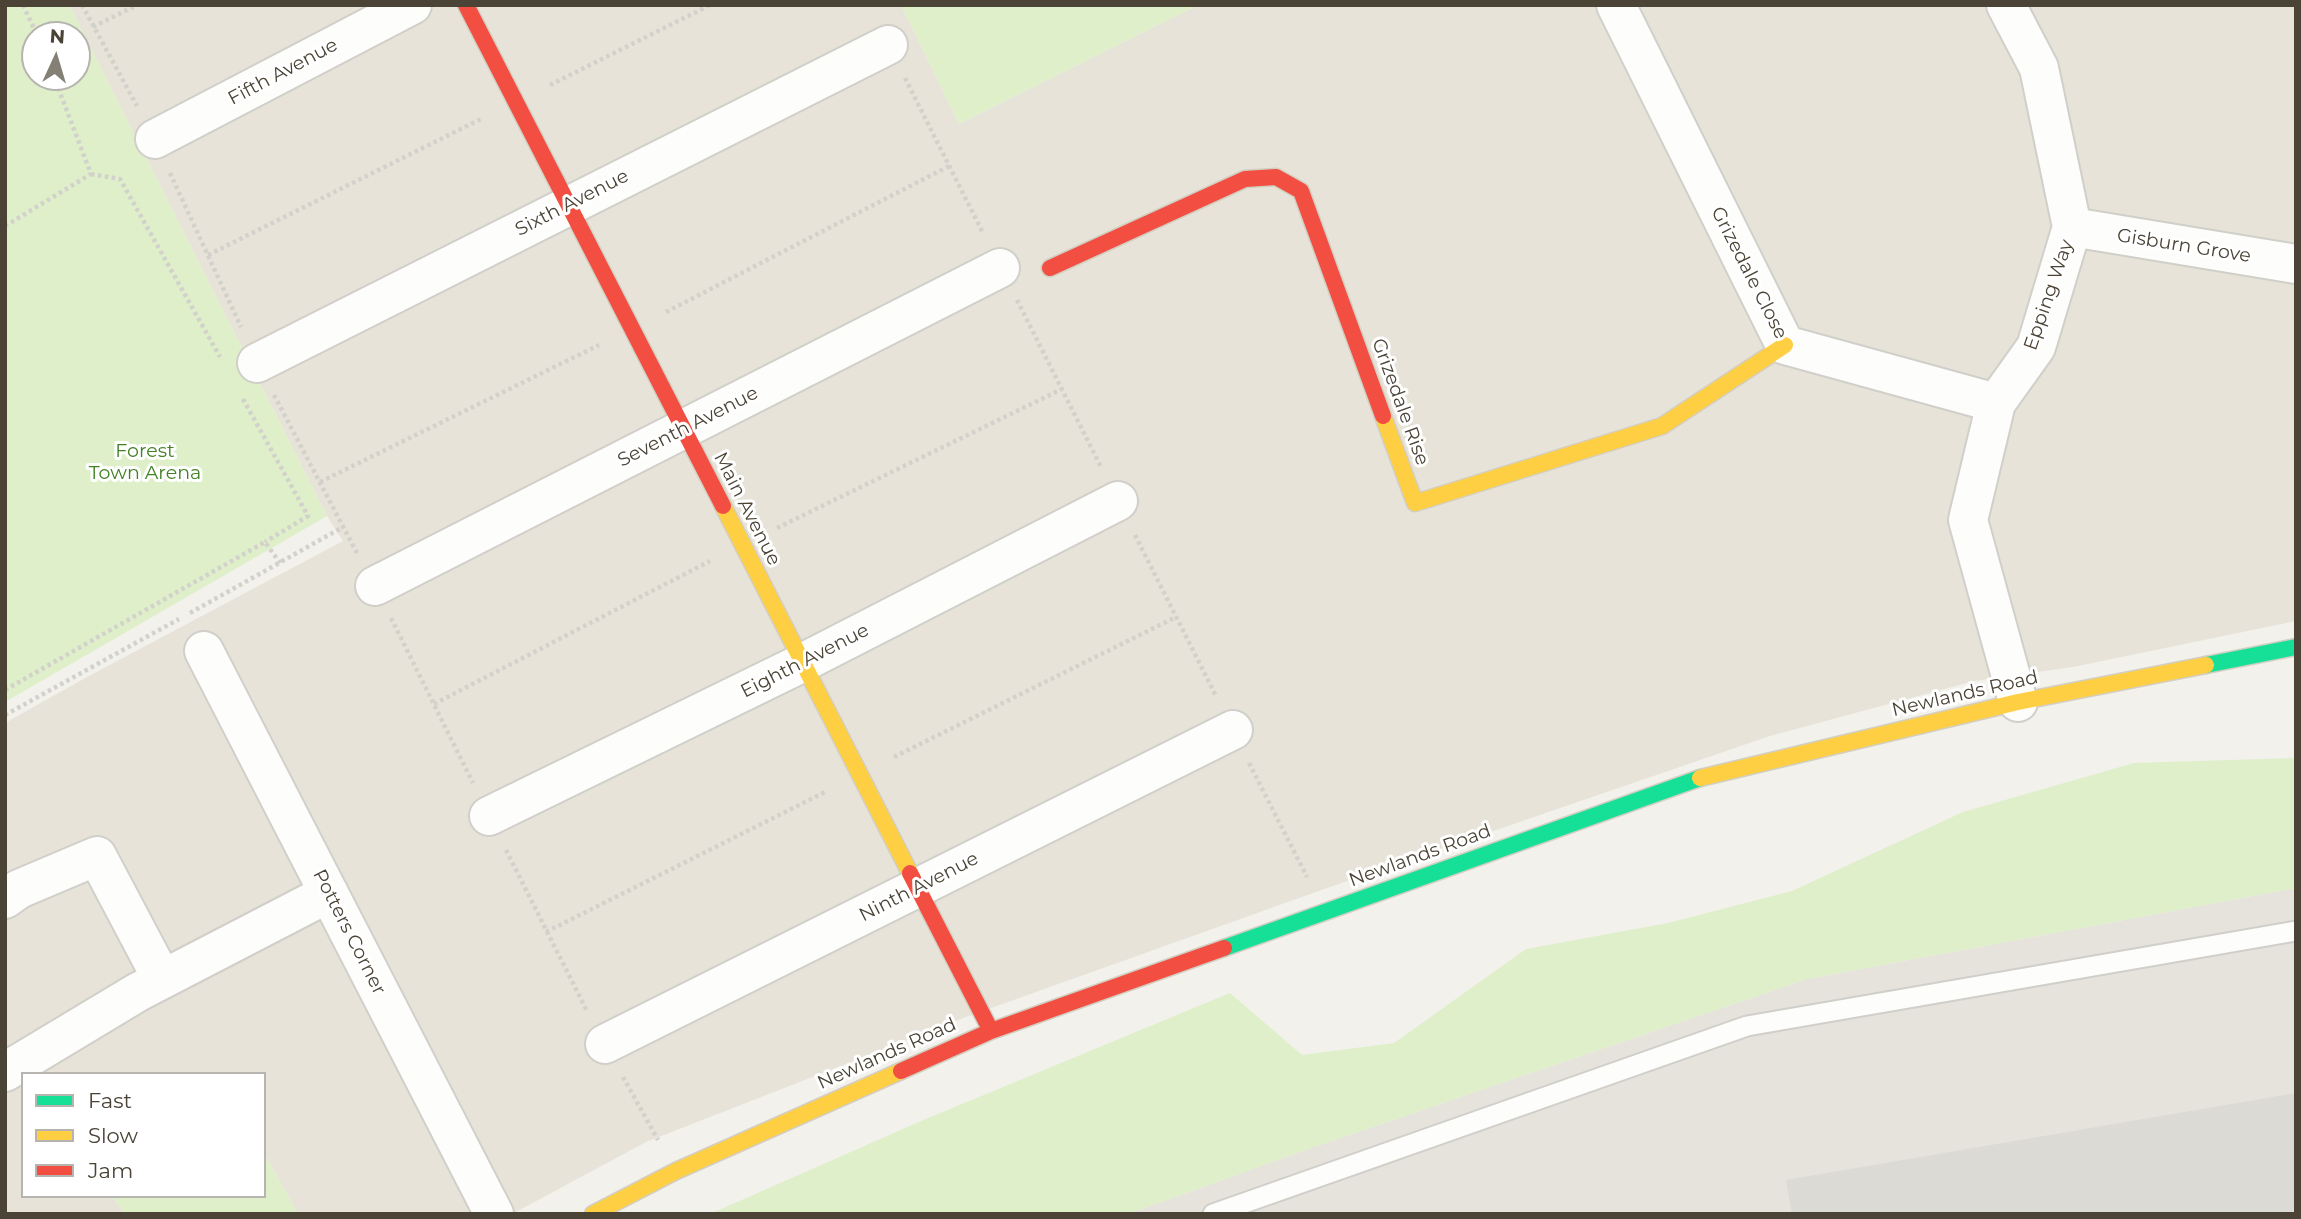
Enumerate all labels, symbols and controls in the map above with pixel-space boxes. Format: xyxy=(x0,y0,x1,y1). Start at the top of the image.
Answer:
north arrow xyxy=(21,21,91,91)
text: N xyxy=(49,25,66,49)
street label: Fifth Avenue xyxy=(224,34,342,110)
street label: Sixth Avenue xyxy=(512,165,632,241)
street label: Grizedale Close xyxy=(1706,203,1792,343)
street label: Gisburn Grove xyxy=(2115,224,2253,268)
street label: Epping Way xyxy=(2019,237,2079,353)
street label: Grizedale Rise xyxy=(1366,335,1434,469)
street label: Seventh Avenue xyxy=(614,382,762,472)
park label: Forest Town Arena xyxy=(89,440,201,484)
street label: Main Avenue xyxy=(709,449,785,569)
street label: Eighth Avenue xyxy=(737,619,873,703)
street label: Newlands Road xyxy=(1890,666,2040,722)
street label: Newlands Road xyxy=(1346,820,1494,892)
street label: Ninth Avenue xyxy=(856,847,982,927)
street label: Potters Corner xyxy=(308,865,390,999)
street label: Newlands Road xyxy=(814,1013,960,1095)
legend xyxy=(21,1072,266,1198)
text: Fast xyxy=(88,1088,132,1113)
text: Slow xyxy=(88,1123,138,1148)
text: Jam xyxy=(88,1158,133,1183)

